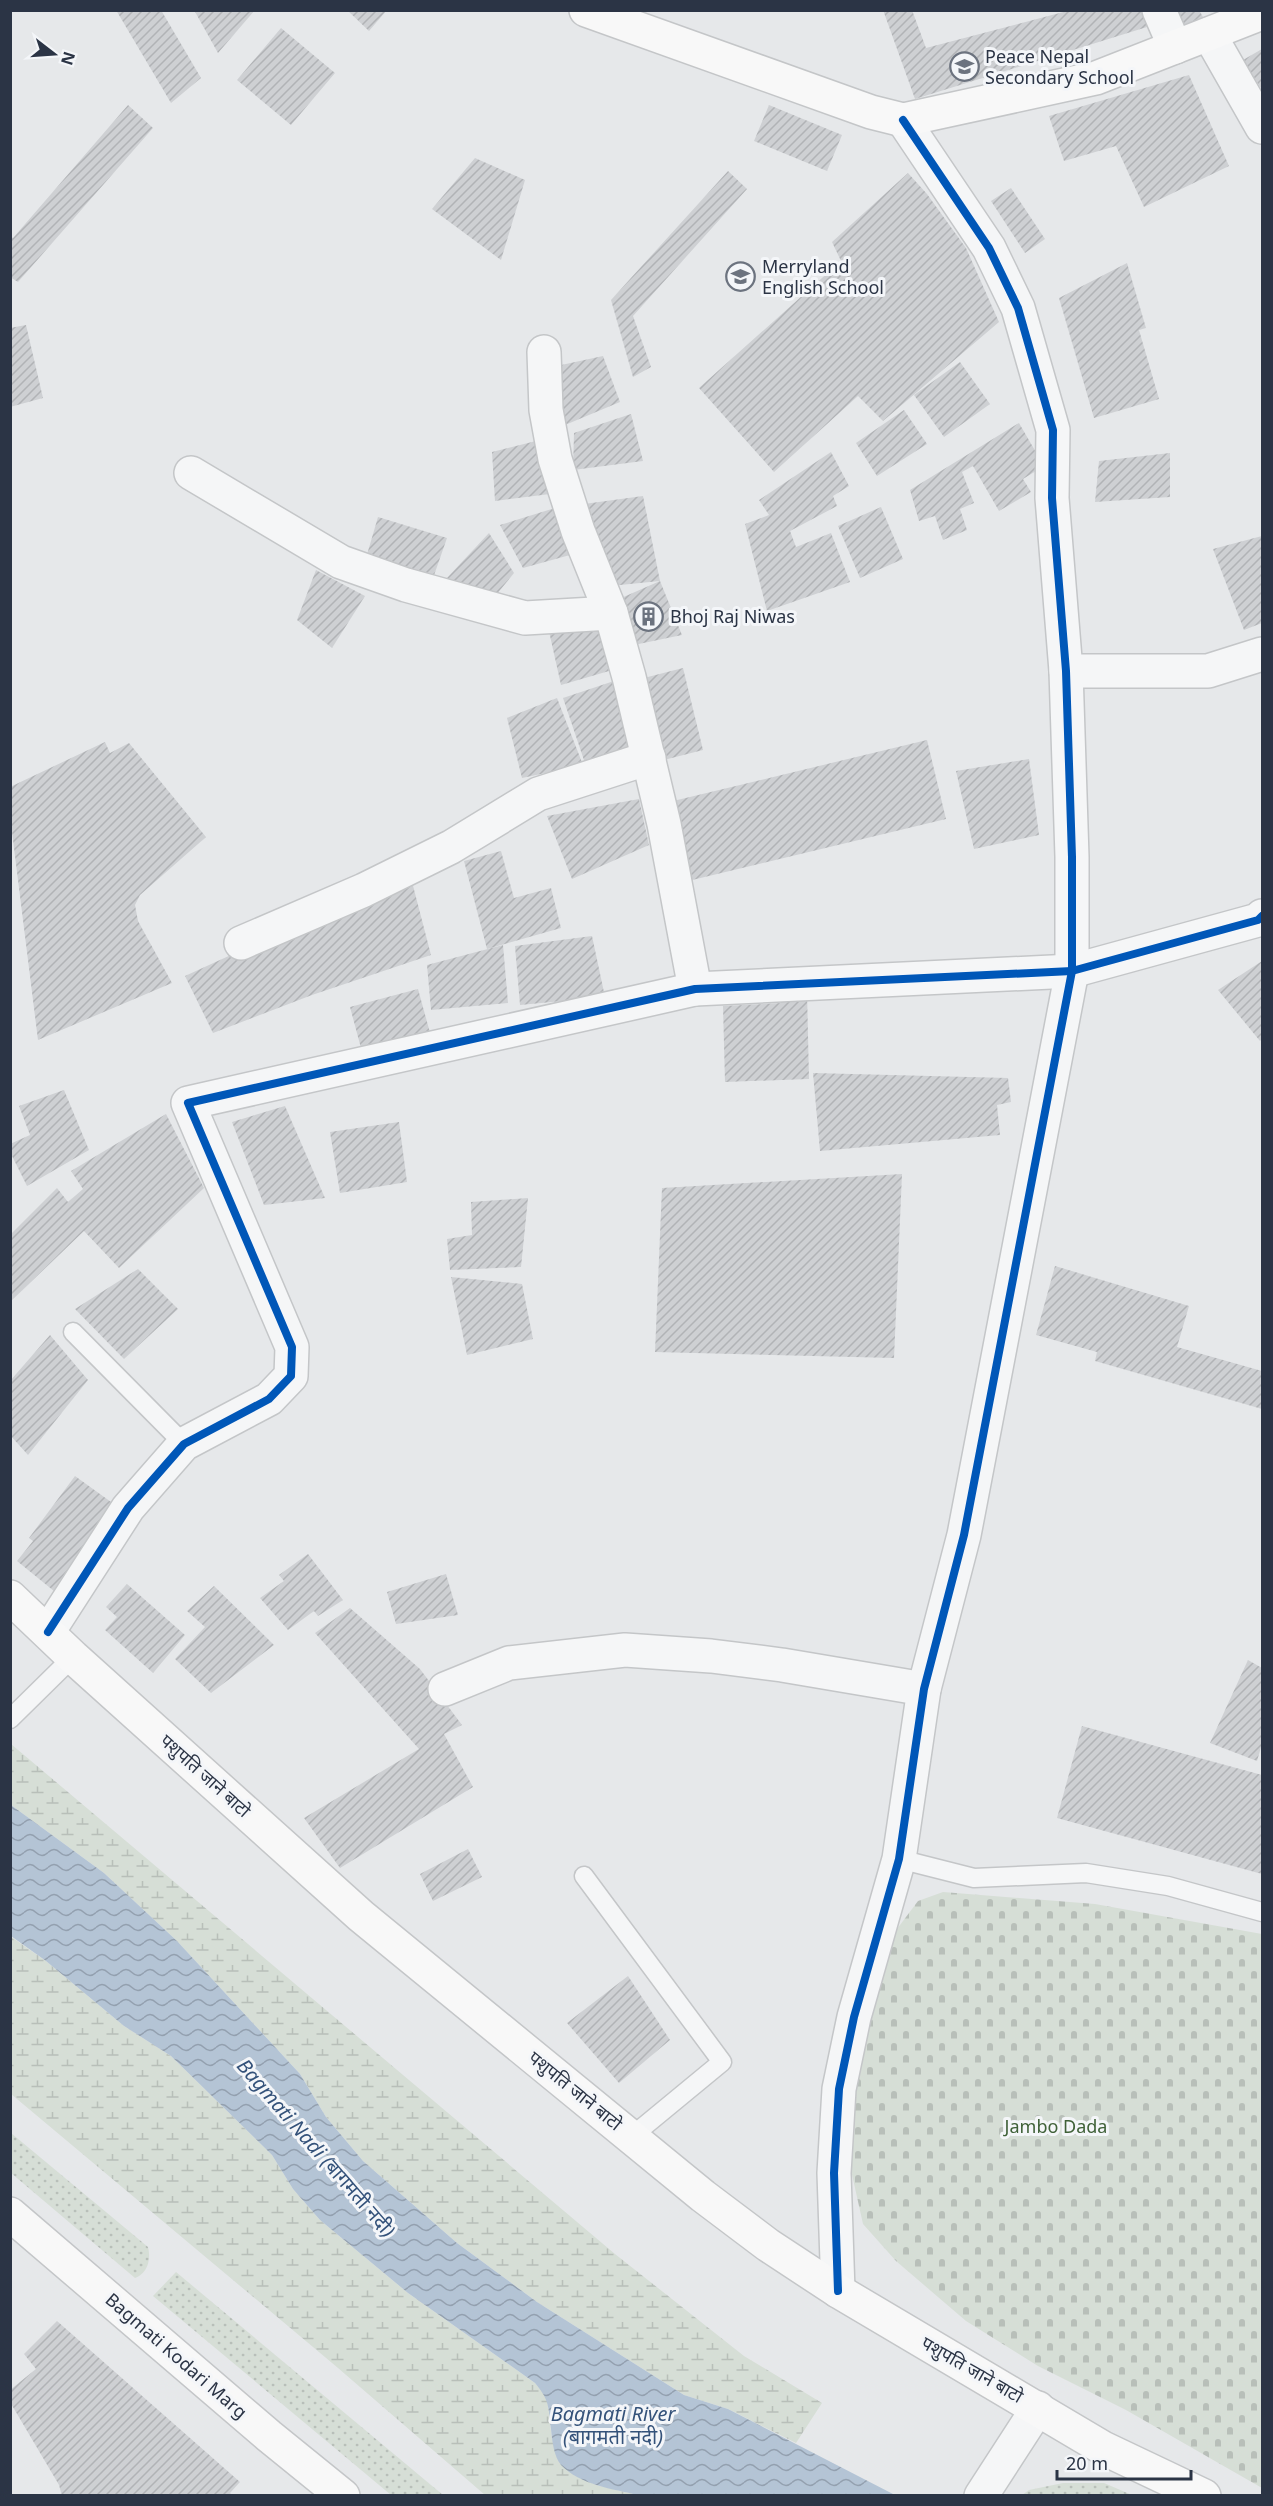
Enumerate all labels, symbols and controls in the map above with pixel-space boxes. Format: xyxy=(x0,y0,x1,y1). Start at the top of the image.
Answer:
north arrow xyxy=(24,24,84,84)
place label: Peace Nepal Secondary School xyxy=(985,44,1134,89)
text: N xyxy=(56,49,81,68)
school or university icon: Peace Nepal Secondary School xyxy=(948,51,980,83)
place label: Merryland English School xyxy=(762,254,884,299)
school or university icon: Merryland English School xyxy=(725,261,757,293)
building icon: Bhoj Raj Niwas xyxy=(633,601,665,633)
place label: Bhoj Raj Niwas xyxy=(670,604,795,628)
street label: पशुपति जाने बाटो xyxy=(155,1728,256,1823)
street label: पशुपति जाने बाटो xyxy=(523,2045,628,2136)
water label: Bagmati Nadi (बागमती नदी) xyxy=(231,2053,401,2243)
park label: Jambo Dada xyxy=(1003,2114,1107,2138)
street label: Bagmati Kodari Marg xyxy=(101,2287,253,2423)
street label: पशुपति जाने बाटो xyxy=(917,2330,1028,2409)
water label: Bagmati River (बागमती नदी) xyxy=(551,2400,676,2450)
scale bar xyxy=(1057,2443,1190,2481)
text: 20 m xyxy=(1066,2451,1108,2475)

